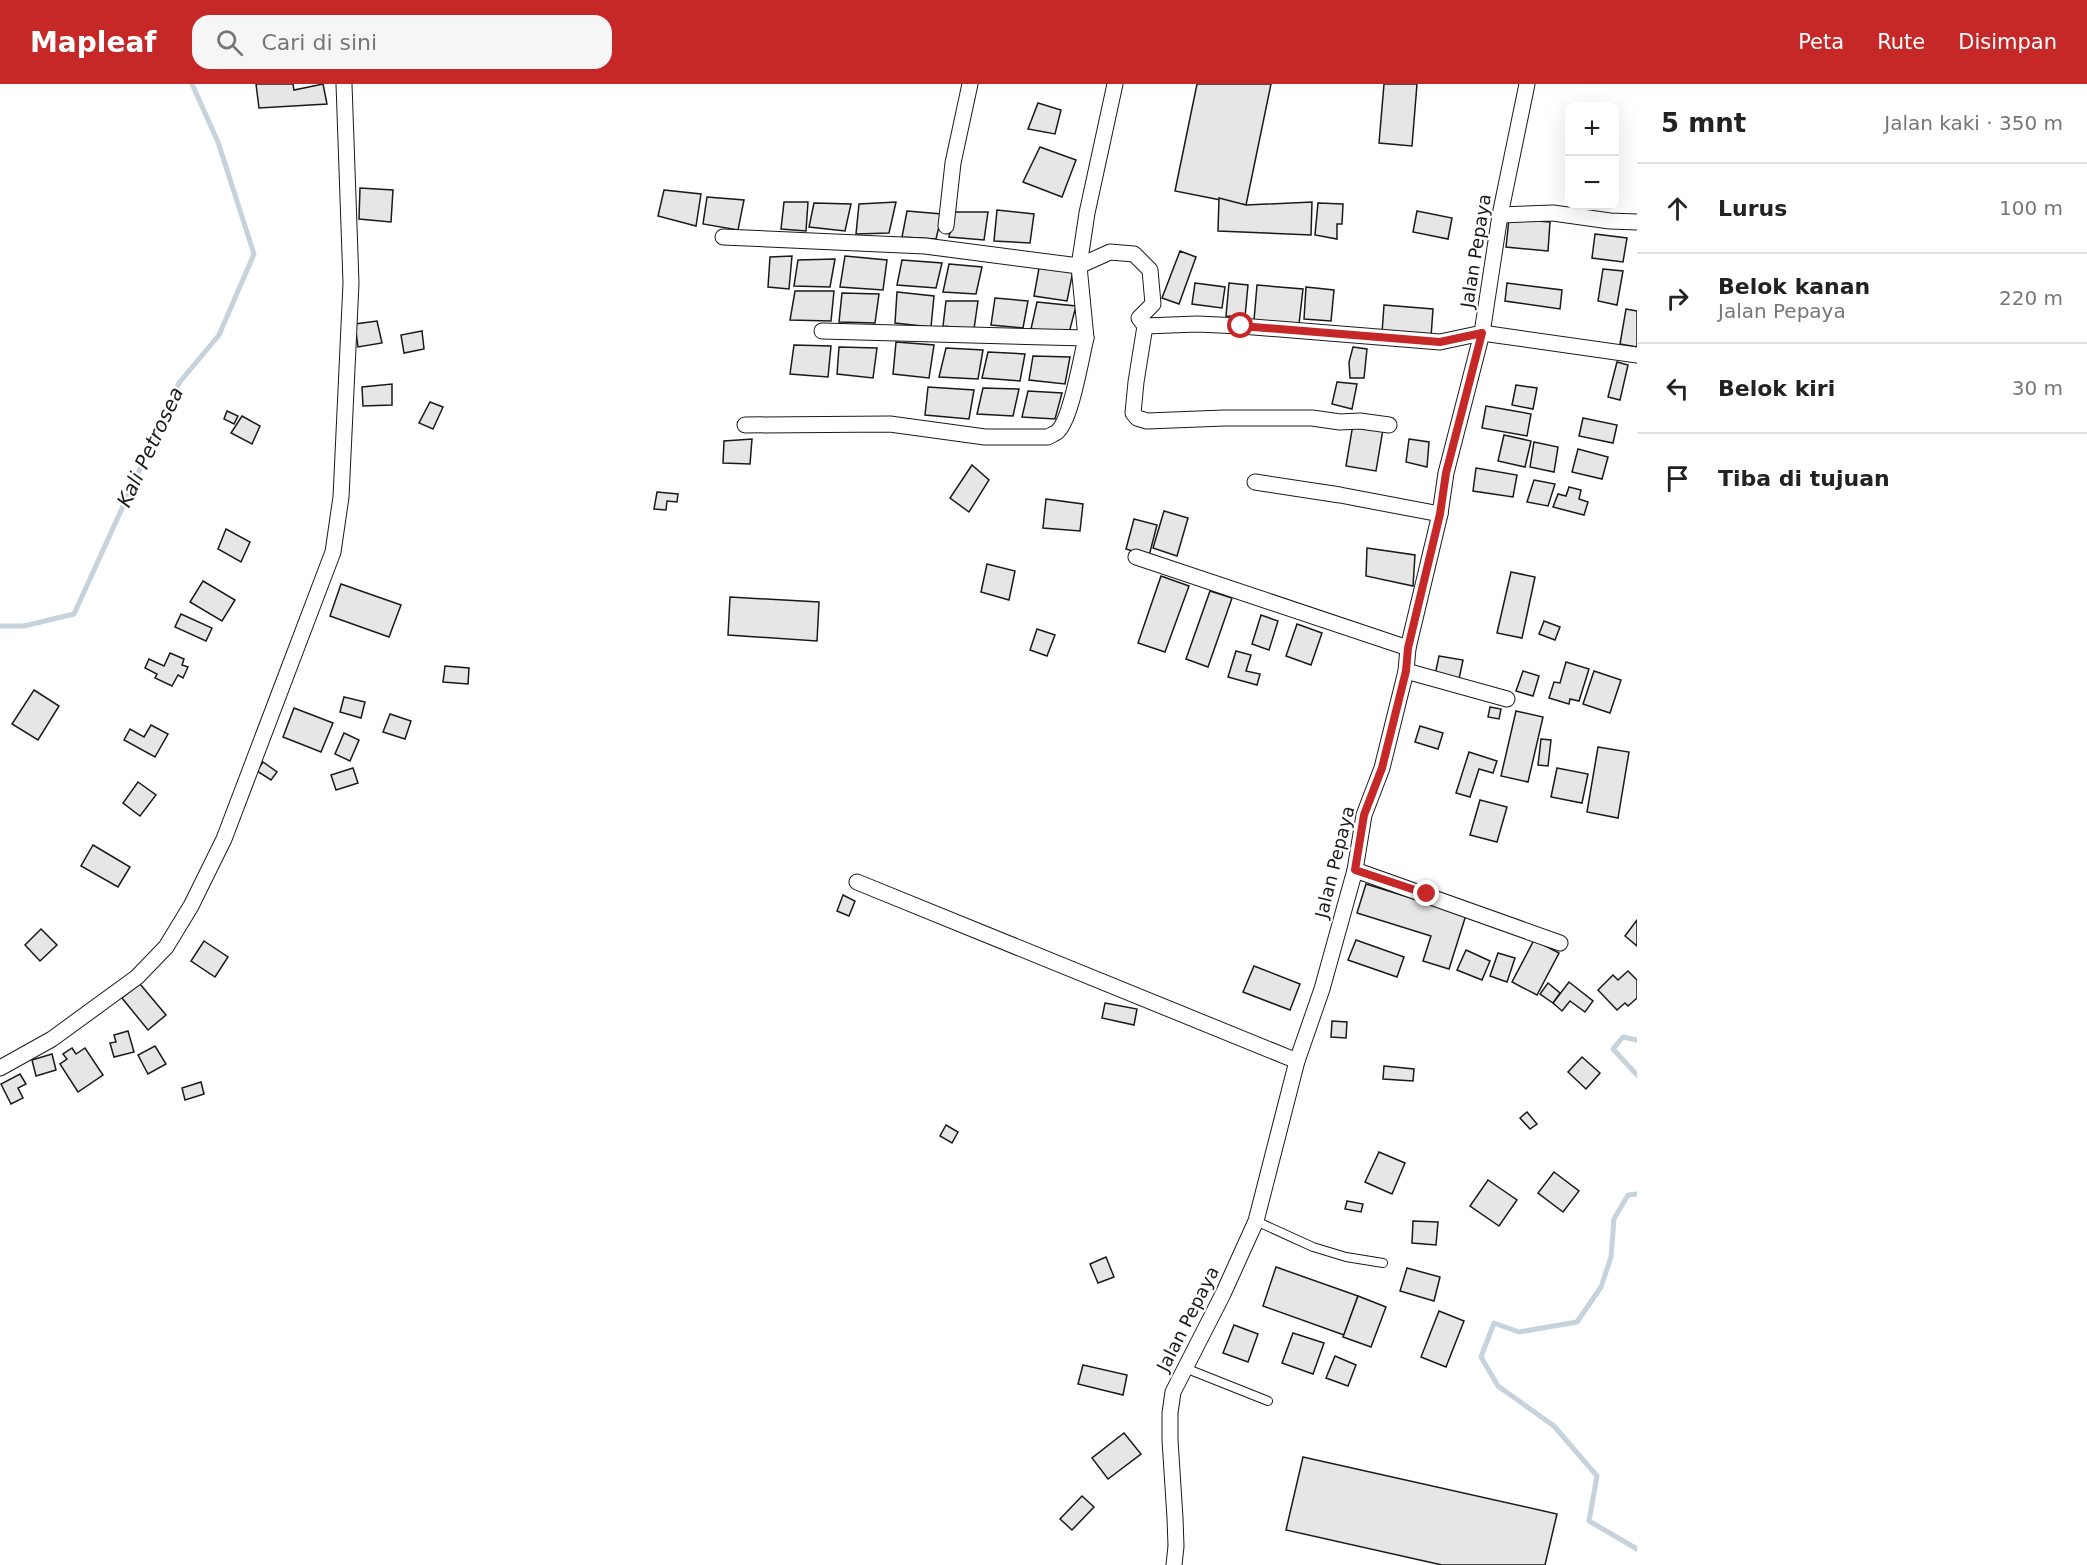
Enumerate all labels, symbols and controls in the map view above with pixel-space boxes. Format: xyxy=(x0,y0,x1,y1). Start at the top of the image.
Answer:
search box xyxy=(192,15,612,69)
text: Mapleaf xyxy=(30,26,156,59)
icon: search xyxy=(213,26,246,59)
text: Cari di sini xyxy=(261,30,377,55)
text: Peta xyxy=(1798,30,1844,54)
text: Rute xyxy=(1877,30,1925,54)
text: Disimpan xyxy=(1958,30,2057,54)
map controls xyxy=(1565,102,1619,210)
button: + xyxy=(1565,102,1619,156)
text: 5 mnt xyxy=(1661,108,1746,138)
text: Jalan kaki · 350 m xyxy=(1884,111,2063,135)
button: − xyxy=(1565,156,1619,210)
icon: ahead xyxy=(1661,192,1694,225)
street label: Jalan Pepaya xyxy=(1456,193,1495,310)
text: Lurus xyxy=(1718,196,1787,221)
text: 100 m xyxy=(1999,196,2063,220)
text: Belok kanan xyxy=(1718,274,1870,299)
icon: right xyxy=(1661,282,1694,315)
text: 220 m xyxy=(1999,286,2063,310)
text: Jalan Pepaya xyxy=(1718,299,1846,323)
route start xyxy=(1227,312,1253,338)
icon: left xyxy=(1661,372,1694,405)
text: Belok kiri xyxy=(1718,376,1835,401)
text: 30 m xyxy=(2012,376,2063,400)
water label: Kali Petrosea xyxy=(112,383,188,511)
icon: arrive xyxy=(1661,462,1694,495)
text: Tiba di tujuan xyxy=(1718,466,1890,491)
street label: Jalan Pepaya xyxy=(1310,804,1359,921)
route end xyxy=(1413,880,1439,906)
street label: Jalan Pepaya xyxy=(1152,1263,1223,1376)

